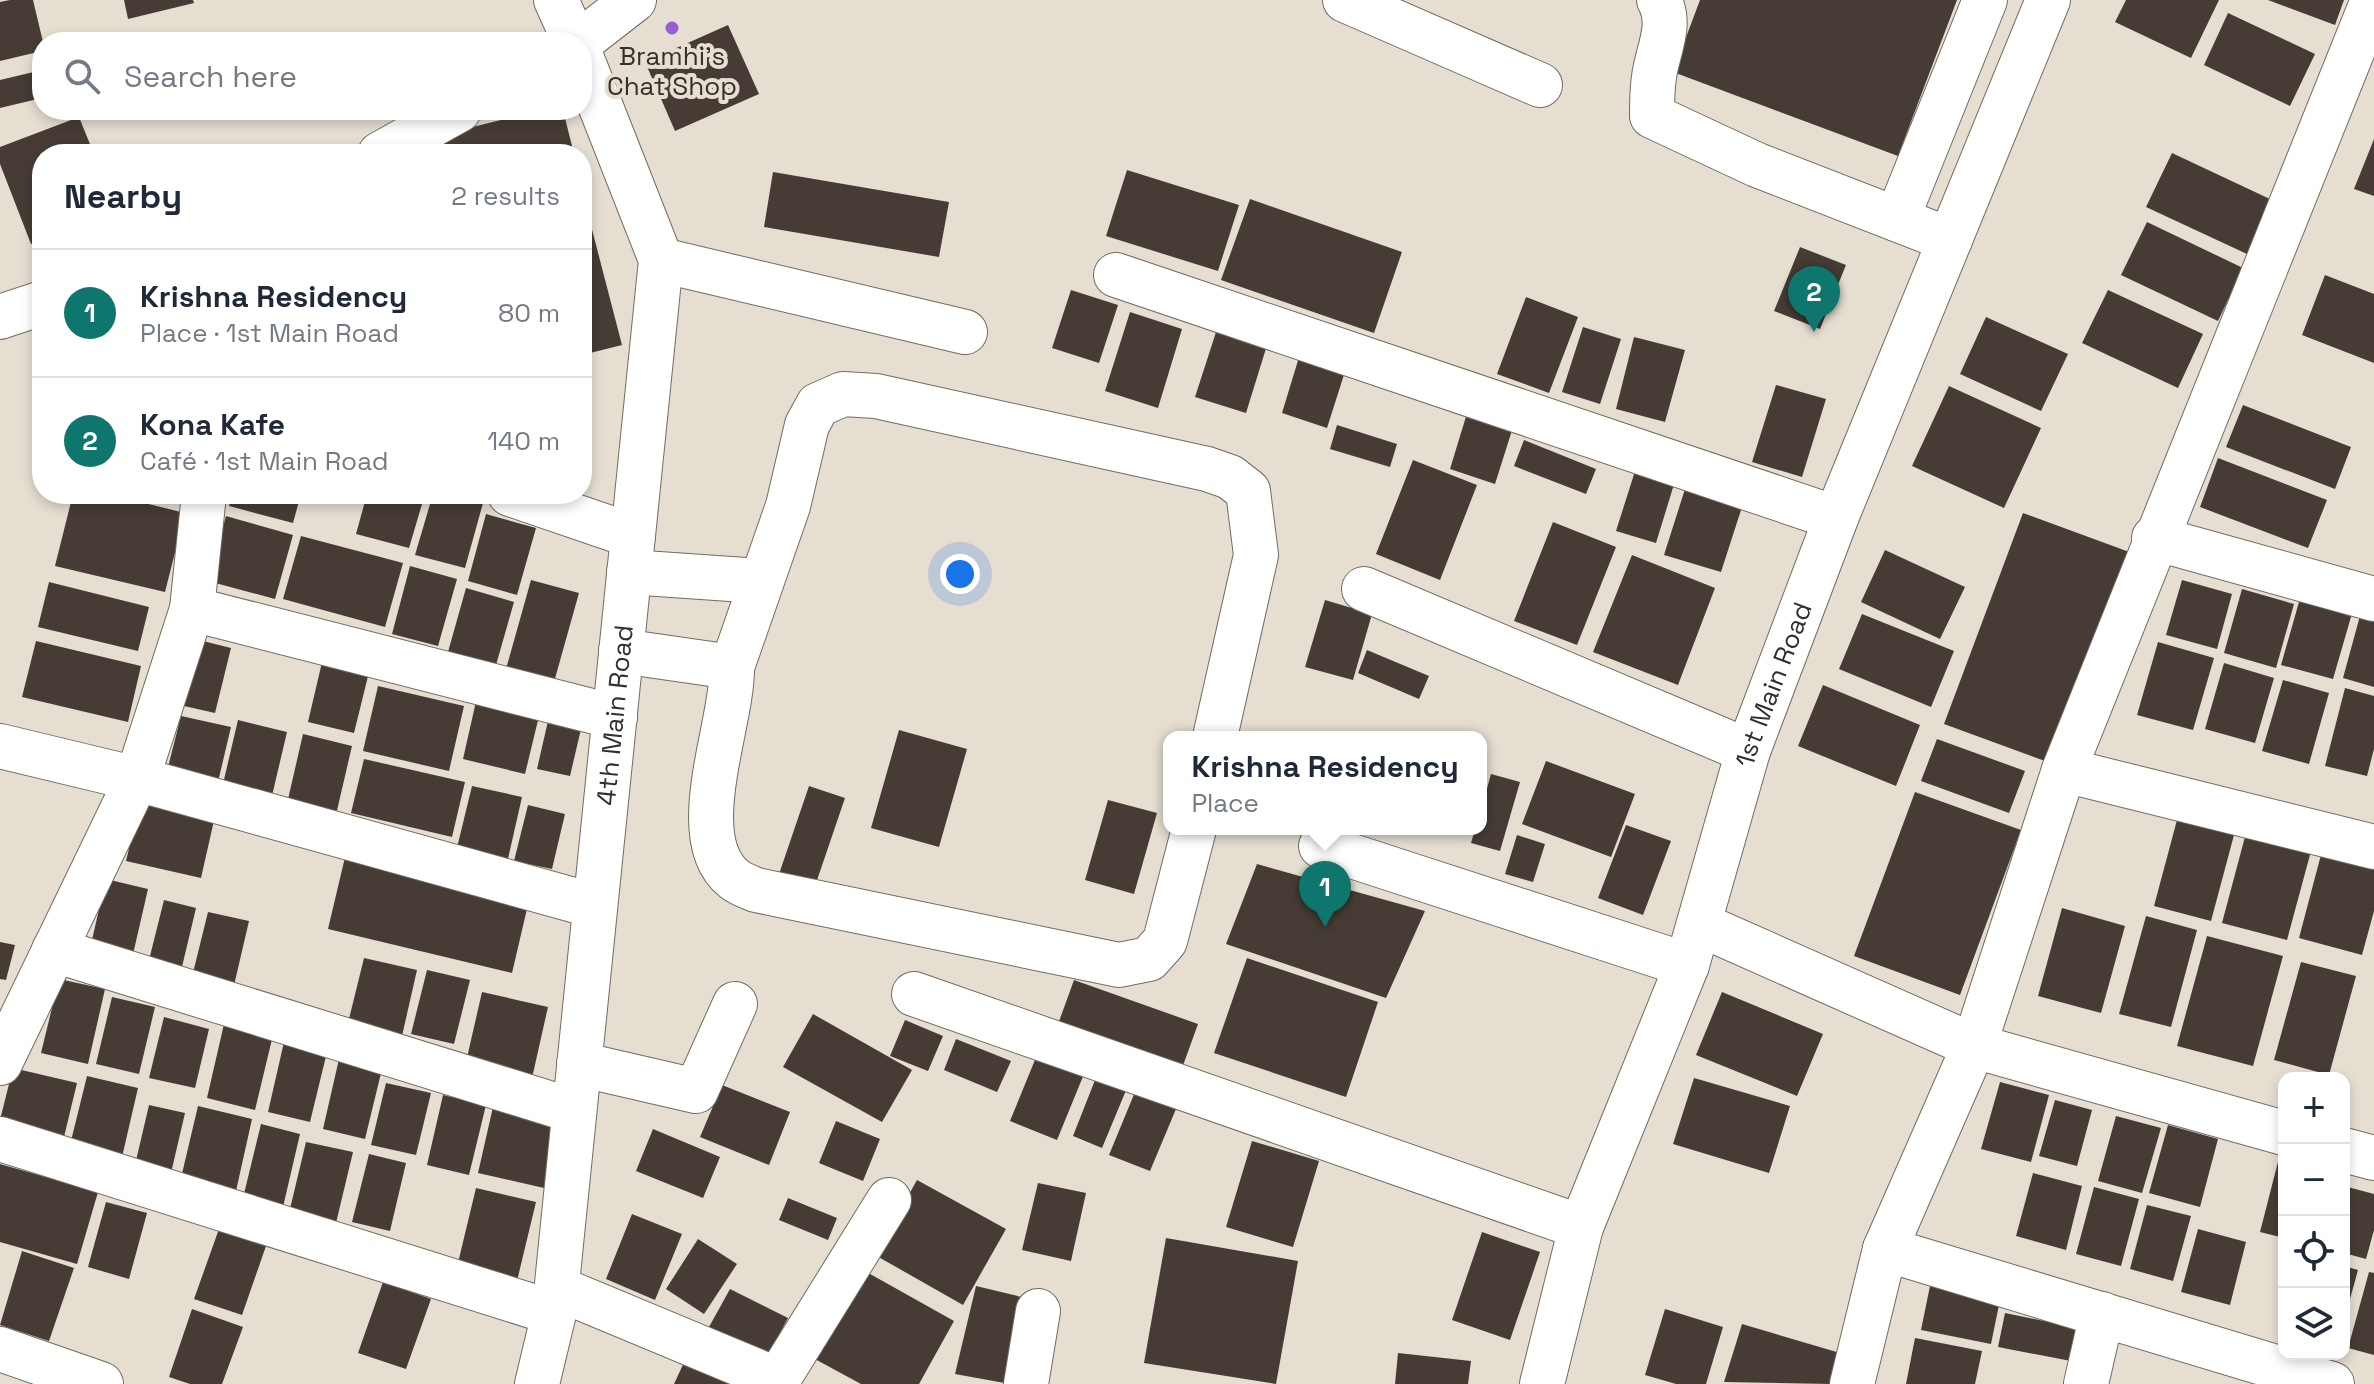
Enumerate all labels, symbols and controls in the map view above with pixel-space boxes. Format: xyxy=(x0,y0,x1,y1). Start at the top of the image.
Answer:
marker: Bramhi's Chat Shop xyxy=(663,19,681,37)
search box xyxy=(32,32,592,120)
place label: Bramhi's Chat Shop xyxy=(607,39,737,103)
icon: search xyxy=(60,54,104,98)
text: Search here xyxy=(124,57,297,96)
text: Nearby xyxy=(64,175,182,218)
text: 2 results xyxy=(451,179,560,213)
pin: 2 xyxy=(1788,266,1840,332)
text: Krishna Residency xyxy=(140,277,407,316)
text: 1 xyxy=(84,296,96,330)
text: 80 m xyxy=(498,296,560,330)
text: Place · 1st Main Road xyxy=(140,316,399,350)
text: Kona Kafe xyxy=(140,405,285,444)
text: 2 xyxy=(82,424,98,458)
text: 140 m xyxy=(487,424,560,458)
text: Café · 1st Main Road xyxy=(140,444,388,478)
your location xyxy=(940,554,980,594)
street label: 1st Main Road xyxy=(1727,597,1820,771)
street label: 4th Main Road xyxy=(589,623,641,807)
popup xyxy=(1163,731,1487,835)
text: Krishna Residency xyxy=(1191,747,1459,786)
text: Place xyxy=(1191,786,1259,820)
pin: 1 xyxy=(1299,861,1351,927)
map controls xyxy=(2278,1072,2350,1360)
button: + xyxy=(2278,1072,2350,1144)
button: − xyxy=(2278,1144,2350,1216)
button: locate xyxy=(2278,1216,2350,1288)
button: layers xyxy=(2278,1288,2350,1360)

